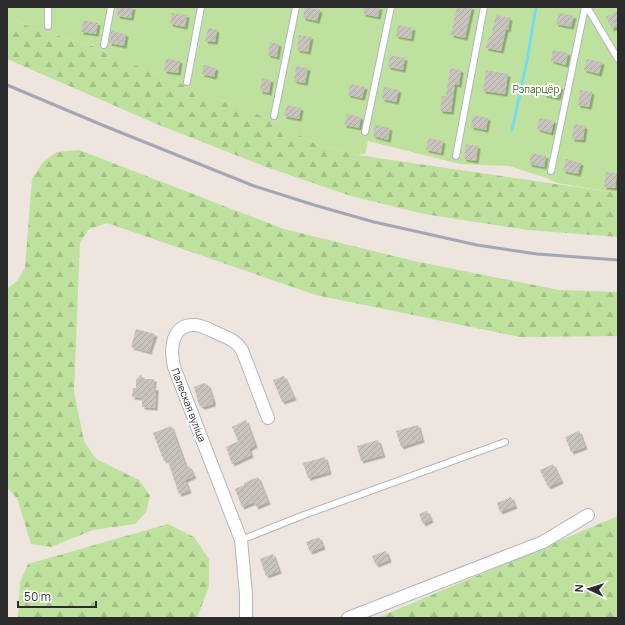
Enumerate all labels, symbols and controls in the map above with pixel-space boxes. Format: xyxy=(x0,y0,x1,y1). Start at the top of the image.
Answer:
park label: Рэпарцёр xyxy=(513,82,559,96)
street label: Палеская вуліца xyxy=(169,366,209,444)
north arrow xyxy=(569,569,609,609)
scale bar xyxy=(18,583,96,609)
text: N xyxy=(571,584,586,593)
text: 50 m xyxy=(24,588,51,605)

